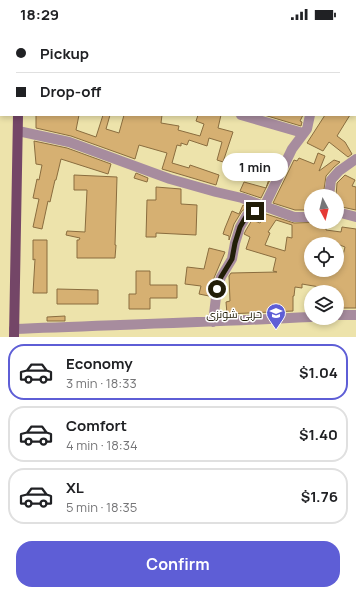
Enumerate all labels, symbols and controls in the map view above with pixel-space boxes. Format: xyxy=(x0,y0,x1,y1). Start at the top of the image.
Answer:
text: 18:29 xyxy=(20,4,59,25)
text: Pickup xyxy=(40,43,89,64)
text: Drop-off xyxy=(40,81,101,102)
callout: 1 min xyxy=(222,153,288,181)
text: 1 min xyxy=(239,158,271,176)
north arrow xyxy=(304,189,344,229)
map controls xyxy=(304,189,344,325)
route end xyxy=(246,202,264,220)
button: locate xyxy=(304,237,344,277)
route start xyxy=(208,280,226,298)
button: layers xyxy=(304,285,344,325)
school or university icon: حربی شونزی xyxy=(265,302,287,330)
place label: حربی شونزی xyxy=(206,306,262,321)
text: Economy xyxy=(66,353,133,374)
icon: car xyxy=(18,354,54,390)
text: $1.04 xyxy=(299,362,338,383)
text: 3 min · 18:33 xyxy=(66,374,137,392)
text: Comfort xyxy=(66,415,127,436)
icon: car xyxy=(18,416,54,452)
text: $1.40 xyxy=(299,424,338,445)
text: 4 min · 18:34 xyxy=(66,436,138,454)
text: XL xyxy=(66,477,84,498)
icon: car xyxy=(18,478,54,514)
text: $1.76 xyxy=(301,486,338,507)
text: 5 min · 18:35 xyxy=(66,498,137,516)
button: Confirm xyxy=(16,541,340,587)

